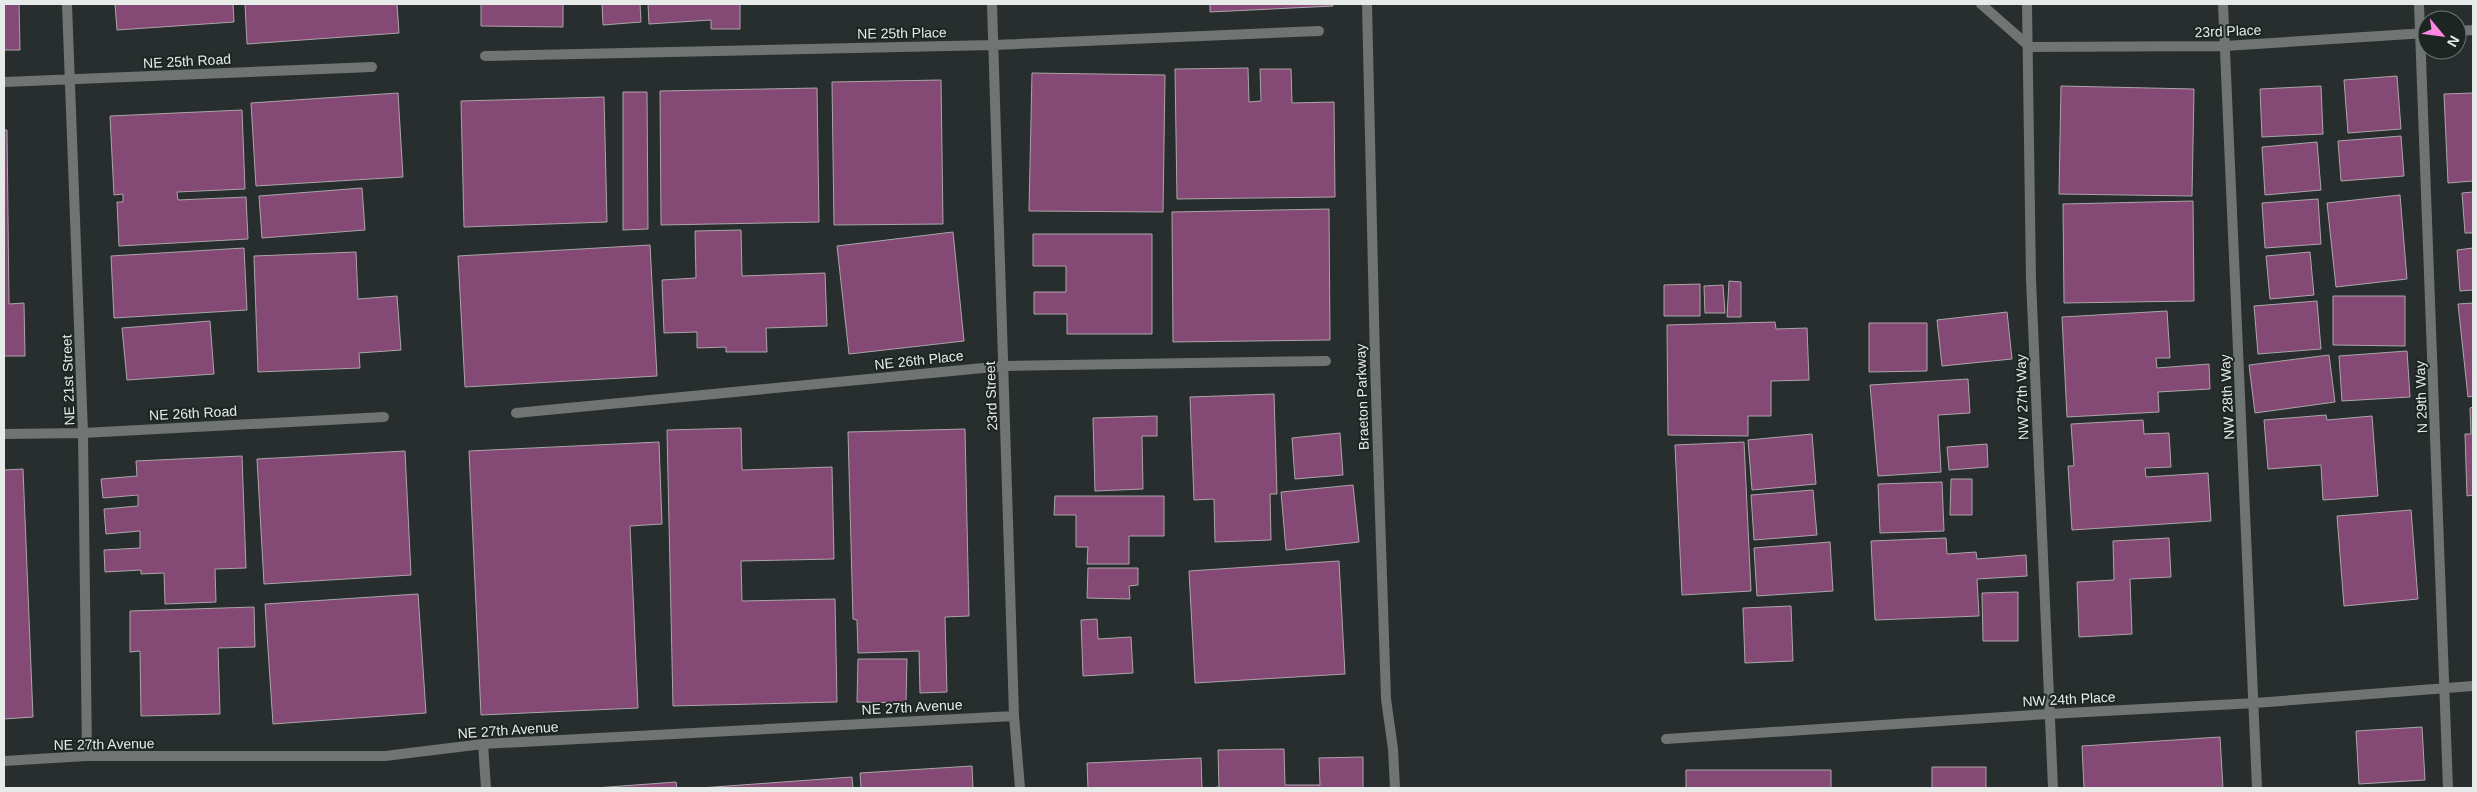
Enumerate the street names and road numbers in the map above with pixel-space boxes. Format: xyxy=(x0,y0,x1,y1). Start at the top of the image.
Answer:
street label: 23rd Place xyxy=(2194,22,2262,40)
street label: NE 25th Place xyxy=(857,24,947,42)
street label: NE 25th Road xyxy=(143,51,231,71)
street label: NE 21st Street xyxy=(58,334,78,426)
street label: Braeton Parkway xyxy=(1352,343,1372,451)
street label: NE 26th Place xyxy=(874,347,965,373)
street label: NW 27th Way xyxy=(2013,354,2031,440)
street label: NW 28th Way xyxy=(2217,354,2237,440)
street label: N 29th Way xyxy=(2412,360,2430,434)
street label: 23rd Street xyxy=(982,361,1000,431)
street label: NE 26th Road xyxy=(149,403,237,423)
street label: NW 24th Place xyxy=(2022,689,2116,709)
street label: NE 27th Avenue xyxy=(861,696,963,718)
street label: NE 27th Avenue xyxy=(457,718,559,742)
street label: NE 27th Avenue xyxy=(53,735,155,753)

